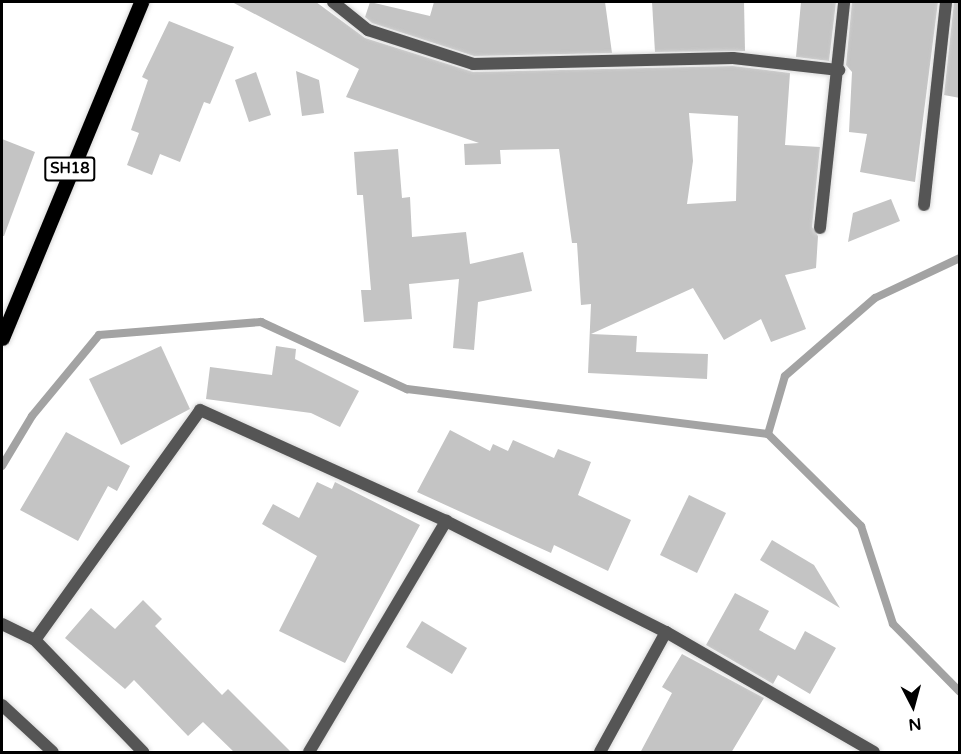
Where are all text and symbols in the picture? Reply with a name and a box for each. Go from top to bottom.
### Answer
road number: SH18 [43,157,97,181]
north arrow [883,676,943,736]
text: N [907,713,922,735]

